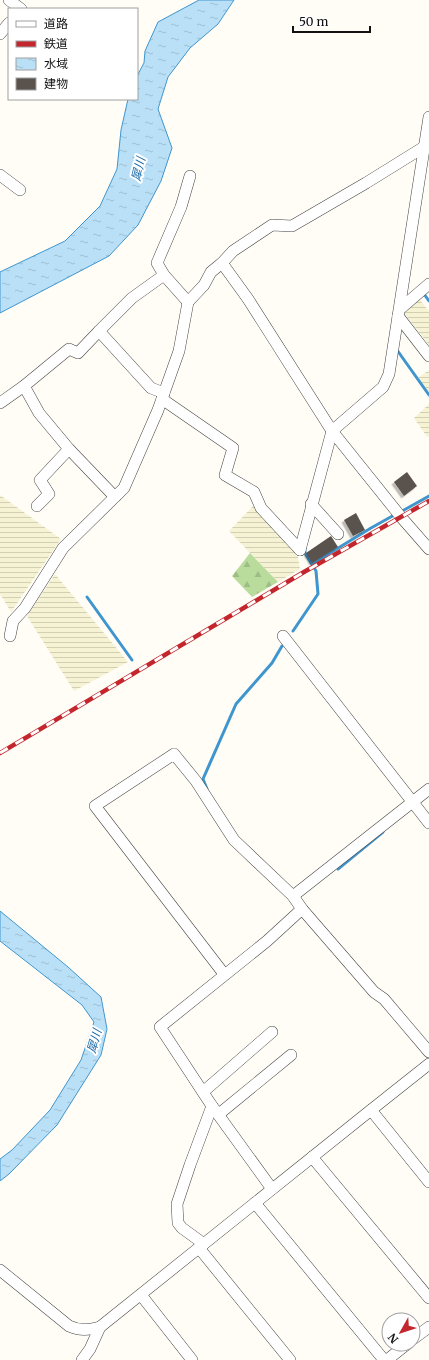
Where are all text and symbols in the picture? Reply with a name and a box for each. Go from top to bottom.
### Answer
legend [8,8,138,100]
scale bar [293,8,370,34]
text: 50 m [299,14,328,29]
text: 道路 [44,16,68,31]
text: 鉄道 [44,36,68,51]
text: 水域 [44,56,68,71]
text: 建物 [44,76,68,91]
water label: 犀川 [128,154,148,182]
water label: 犀川 [83,1025,105,1055]
north arrow [381,1312,421,1352]
text: N [385,1330,401,1346]

